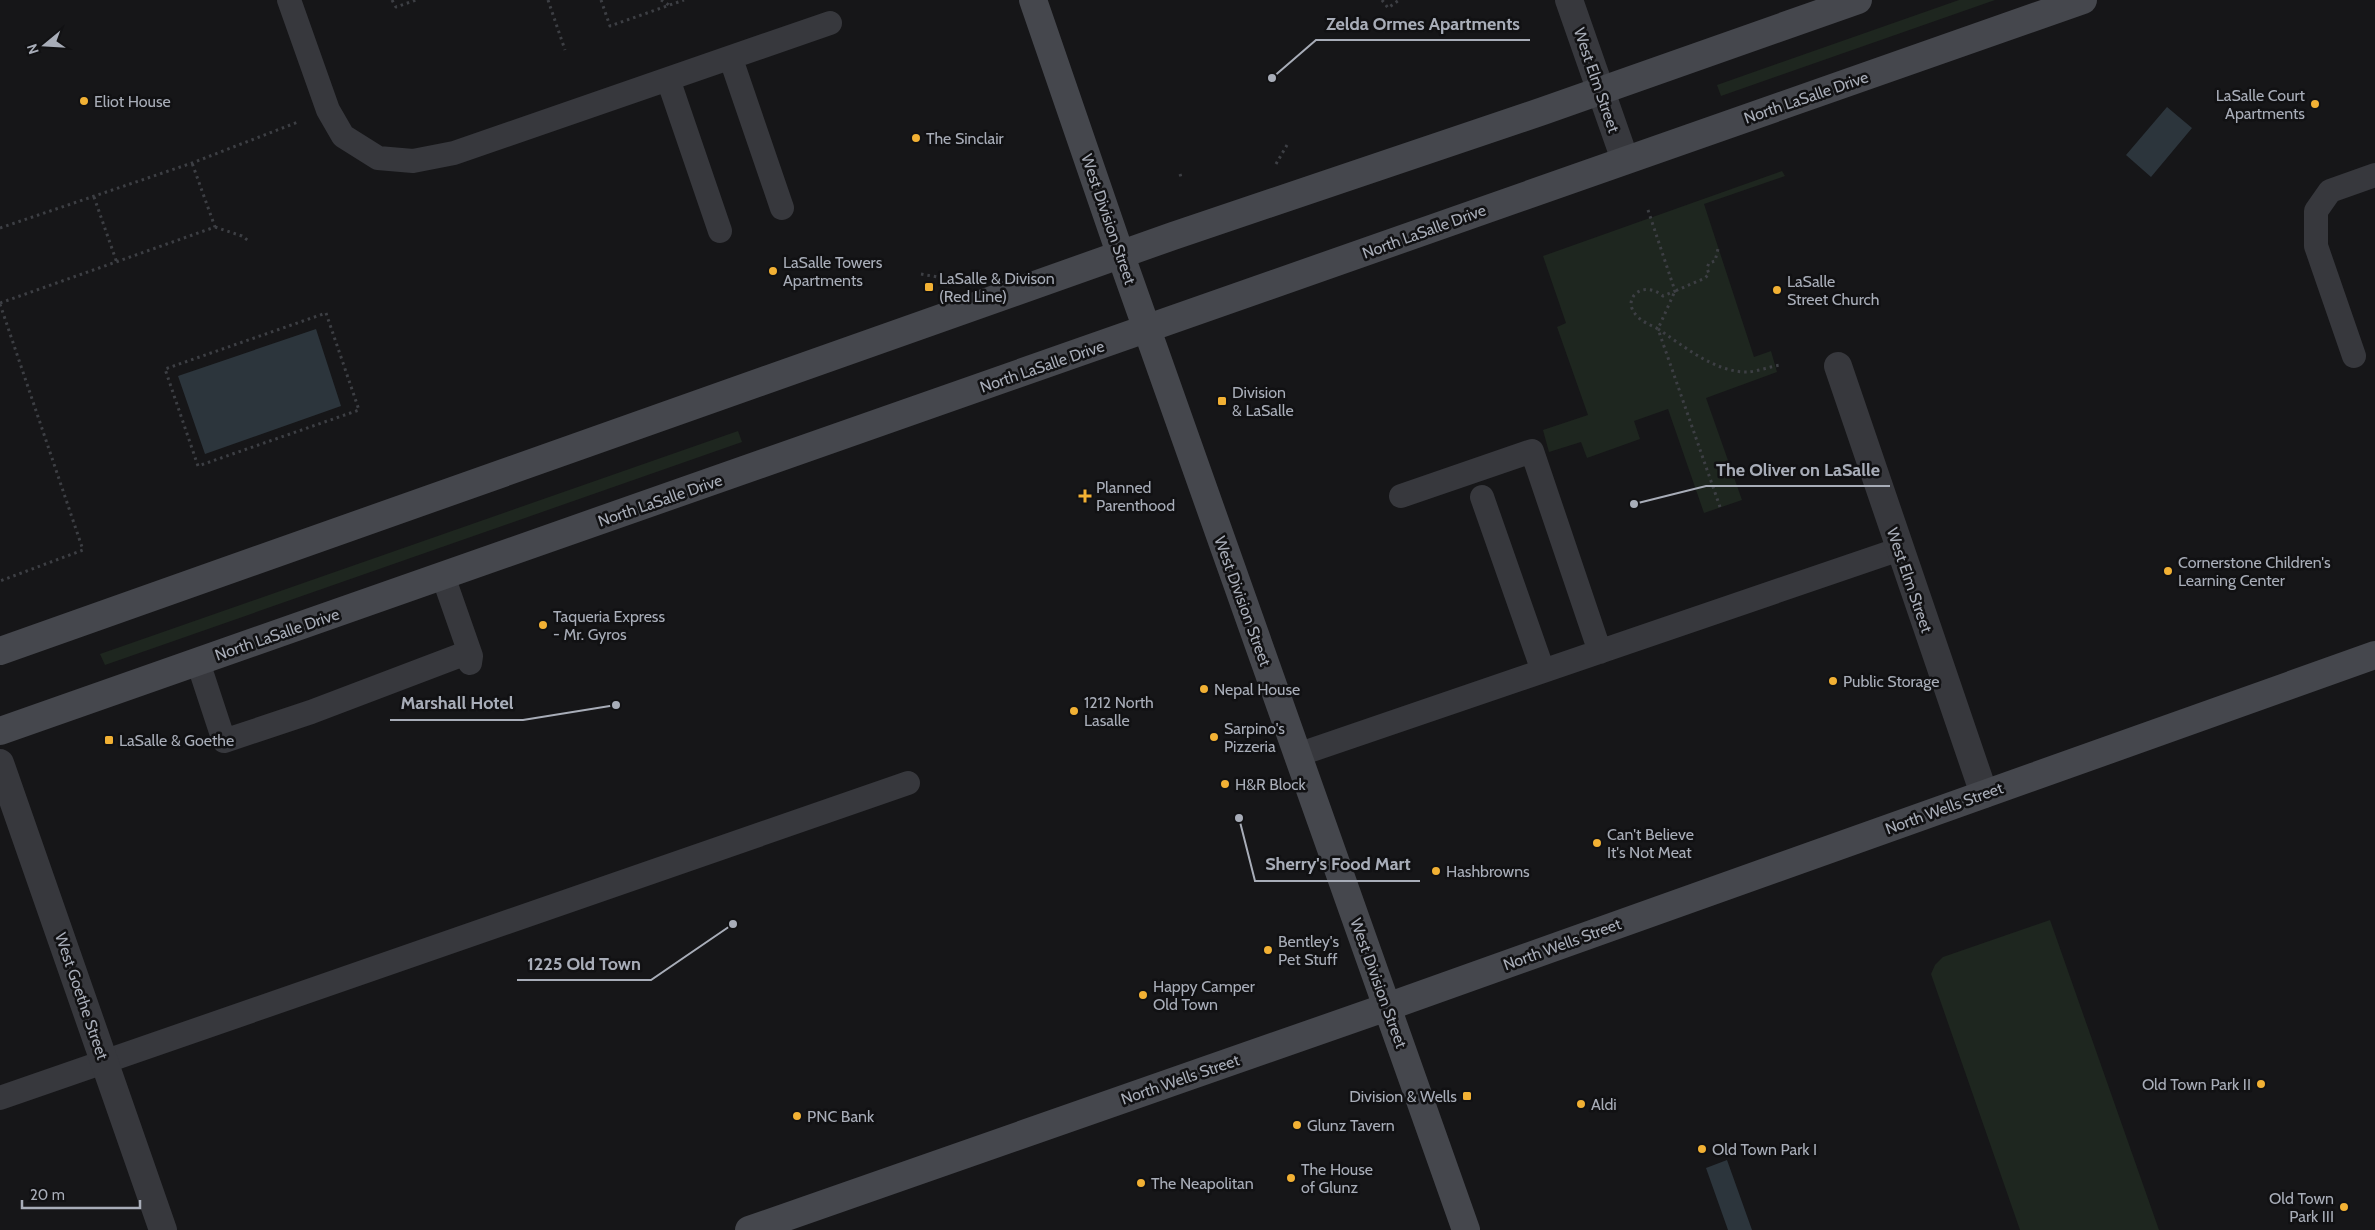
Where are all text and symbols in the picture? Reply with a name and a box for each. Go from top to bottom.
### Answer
callout: Zelda Ormes Apartments [1316,7,1530,40]
text: Zelda Ormes Apartments [1326,13,1520,35]
north arrow [20,20,70,70]
street label: West Elm Street [1570,25,1624,136]
text: N [23,42,43,57]
street label: North LaSalle Drive [1741,67,1871,128]
place label: LaSalle Court Apartments [2216,86,2306,123]
place label: Eliot House [94,92,171,111]
marker: Eliot House [78,95,90,107]
marker: LaSalle Court Apartments [2309,98,2321,110]
place label: The Sinclair [926,129,1005,148]
marker: The Sinclair [910,132,922,144]
street label: West Division Street [1077,151,1140,288]
street label: North LaSalle Drive [1360,200,1489,263]
place label: LaSalle Towers Apartments [783,253,883,290]
marker: LaSalle Towers Apartments [767,265,779,277]
place label: LaSalle & Divison (Red Line) [939,269,1055,306]
place label: LaSalle Street Church [1787,272,1879,309]
marker: LaSalle & Divison (Red Line) [923,281,935,293]
marker: LaSalle Street Church [1771,284,1783,296]
street label: North LaSalle Drive [977,336,1107,397]
place label: Division & LaSalle [1232,383,1294,420]
marker: Division & LaSalle [1216,395,1228,407]
callout: The Oliver on LaSalle [1706,453,1890,486]
text: The Oliver on LaSalle [1716,459,1880,481]
street label: North LaSalle Drive [595,470,725,531]
place label: Planned Parenthood [1096,478,1175,515]
marker: Planned Parenthood [1078,489,1092,503]
street label: West Elm Street [1883,525,1937,636]
street label: West Division Street [1210,534,1275,669]
place label: Cornerstone Children's Learning Center [2178,553,2331,590]
marker: Cornerstone Children's Learning Center [2162,565,2174,577]
street label: North LaSalle Drive [212,604,342,665]
place label: Taqueria Express - Mr. Gyros [553,607,665,644]
marker: Taqueria Express - Mr. Gyros [537,619,549,631]
place label: Public Storage [1843,672,1939,691]
marker: Public Storage [1827,675,1839,687]
place label: Nepal House [1214,680,1300,699]
marker: Nepal House [1198,683,1210,695]
callout: Marshall Hotel [390,687,523,720]
text: Marshall Hotel [400,692,514,714]
place label: 1212 North Lasalle [1084,693,1154,730]
marker: 1212 North Lasalle [1068,705,1080,717]
place label: Sarpino's Pizzeria [1224,719,1285,756]
place label: LaSalle & Goethe [119,731,234,750]
marker: Sarpino's Pizzeria [1208,731,1220,743]
marker: LaSalle & Goethe [103,734,115,746]
place label: H&R Block [1235,775,1307,794]
marker: H&R Block [1219,778,1231,790]
street label: North Wells Street [1883,778,2006,839]
place label: Can't Believe It's Not Meat [1607,825,1694,862]
marker: Can't Believe It's Not Meat [1591,837,1603,849]
callout: Sherry's Food Mart [1255,848,1420,881]
text: Sherry's Food Mart [1265,853,1411,875]
place label: Hashbrowns [1446,862,1530,881]
marker: Hashbrowns [1430,865,1442,877]
street label: North Wells Street [1501,914,1624,975]
street label: West Division Street [1346,916,1411,1051]
street label: West Goethe Street [51,930,112,1063]
place label: Bentley's Pet Stuff [1278,932,1339,969]
marker: Bentley's Pet Stuff [1262,944,1274,956]
callout: 1225 Old Town [517,947,651,980]
text: 1225 Old Town [527,953,641,975]
place label: Happy Camper Old Town [1153,977,1256,1014]
marker: Happy Camper Old Town [1137,989,1149,1001]
street label: North Wells Street [1118,1050,1243,1109]
place label: Old Town Park II [2142,1075,2251,1094]
marker: Old Town Park II [2255,1078,2267,1090]
place label: Division & Wells [1349,1087,1457,1106]
marker: Division & Wells [1461,1090,1473,1102]
place label: Aldi [1591,1095,1617,1114]
marker: Aldi [1575,1098,1587,1110]
place label: PNC Bank [807,1107,875,1126]
marker: PNC Bank [791,1110,803,1122]
place label: Glunz Tavern [1307,1116,1395,1135]
marker: Glunz Tavern [1291,1119,1303,1131]
place label: Old Town Park I [1712,1140,1817,1159]
marker: Old Town Park I [1696,1143,1708,1155]
place label: The House of Glunz [1301,1160,1373,1197]
marker: The House of Glunz [1285,1172,1297,1184]
place label: The Neapolitan [1151,1174,1254,1193]
marker: The Neapolitan [1135,1177,1147,1189]
scale bar [22,1178,140,1210]
text: 20 m [30,1186,65,1204]
place label: Old Town Park III [2269,1189,2334,1226]
marker: Old Town Park III [2338,1201,2350,1213]

